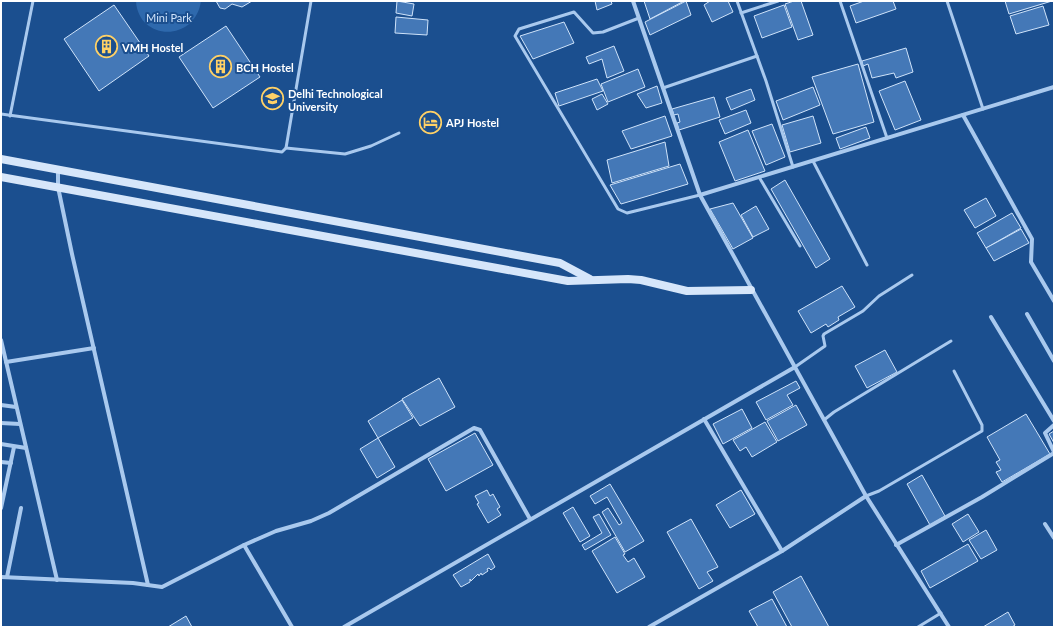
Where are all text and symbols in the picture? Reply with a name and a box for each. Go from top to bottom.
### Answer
park label: Mini Park [146,11,192,24]
building icon: VMH Hostel [93,34,119,60]
place label: VMH Hostel [121,41,184,54]
building icon: BCH Hostel [207,54,233,80]
place label: BCH Hostel [236,61,294,74]
school or university icon: Delhi Technological University [260,86,286,112]
place label: Delhi Technological University [288,87,383,113]
hotel icon: APJ Hostel [418,109,444,135]
place label: APJ Hostel [445,116,499,129]

